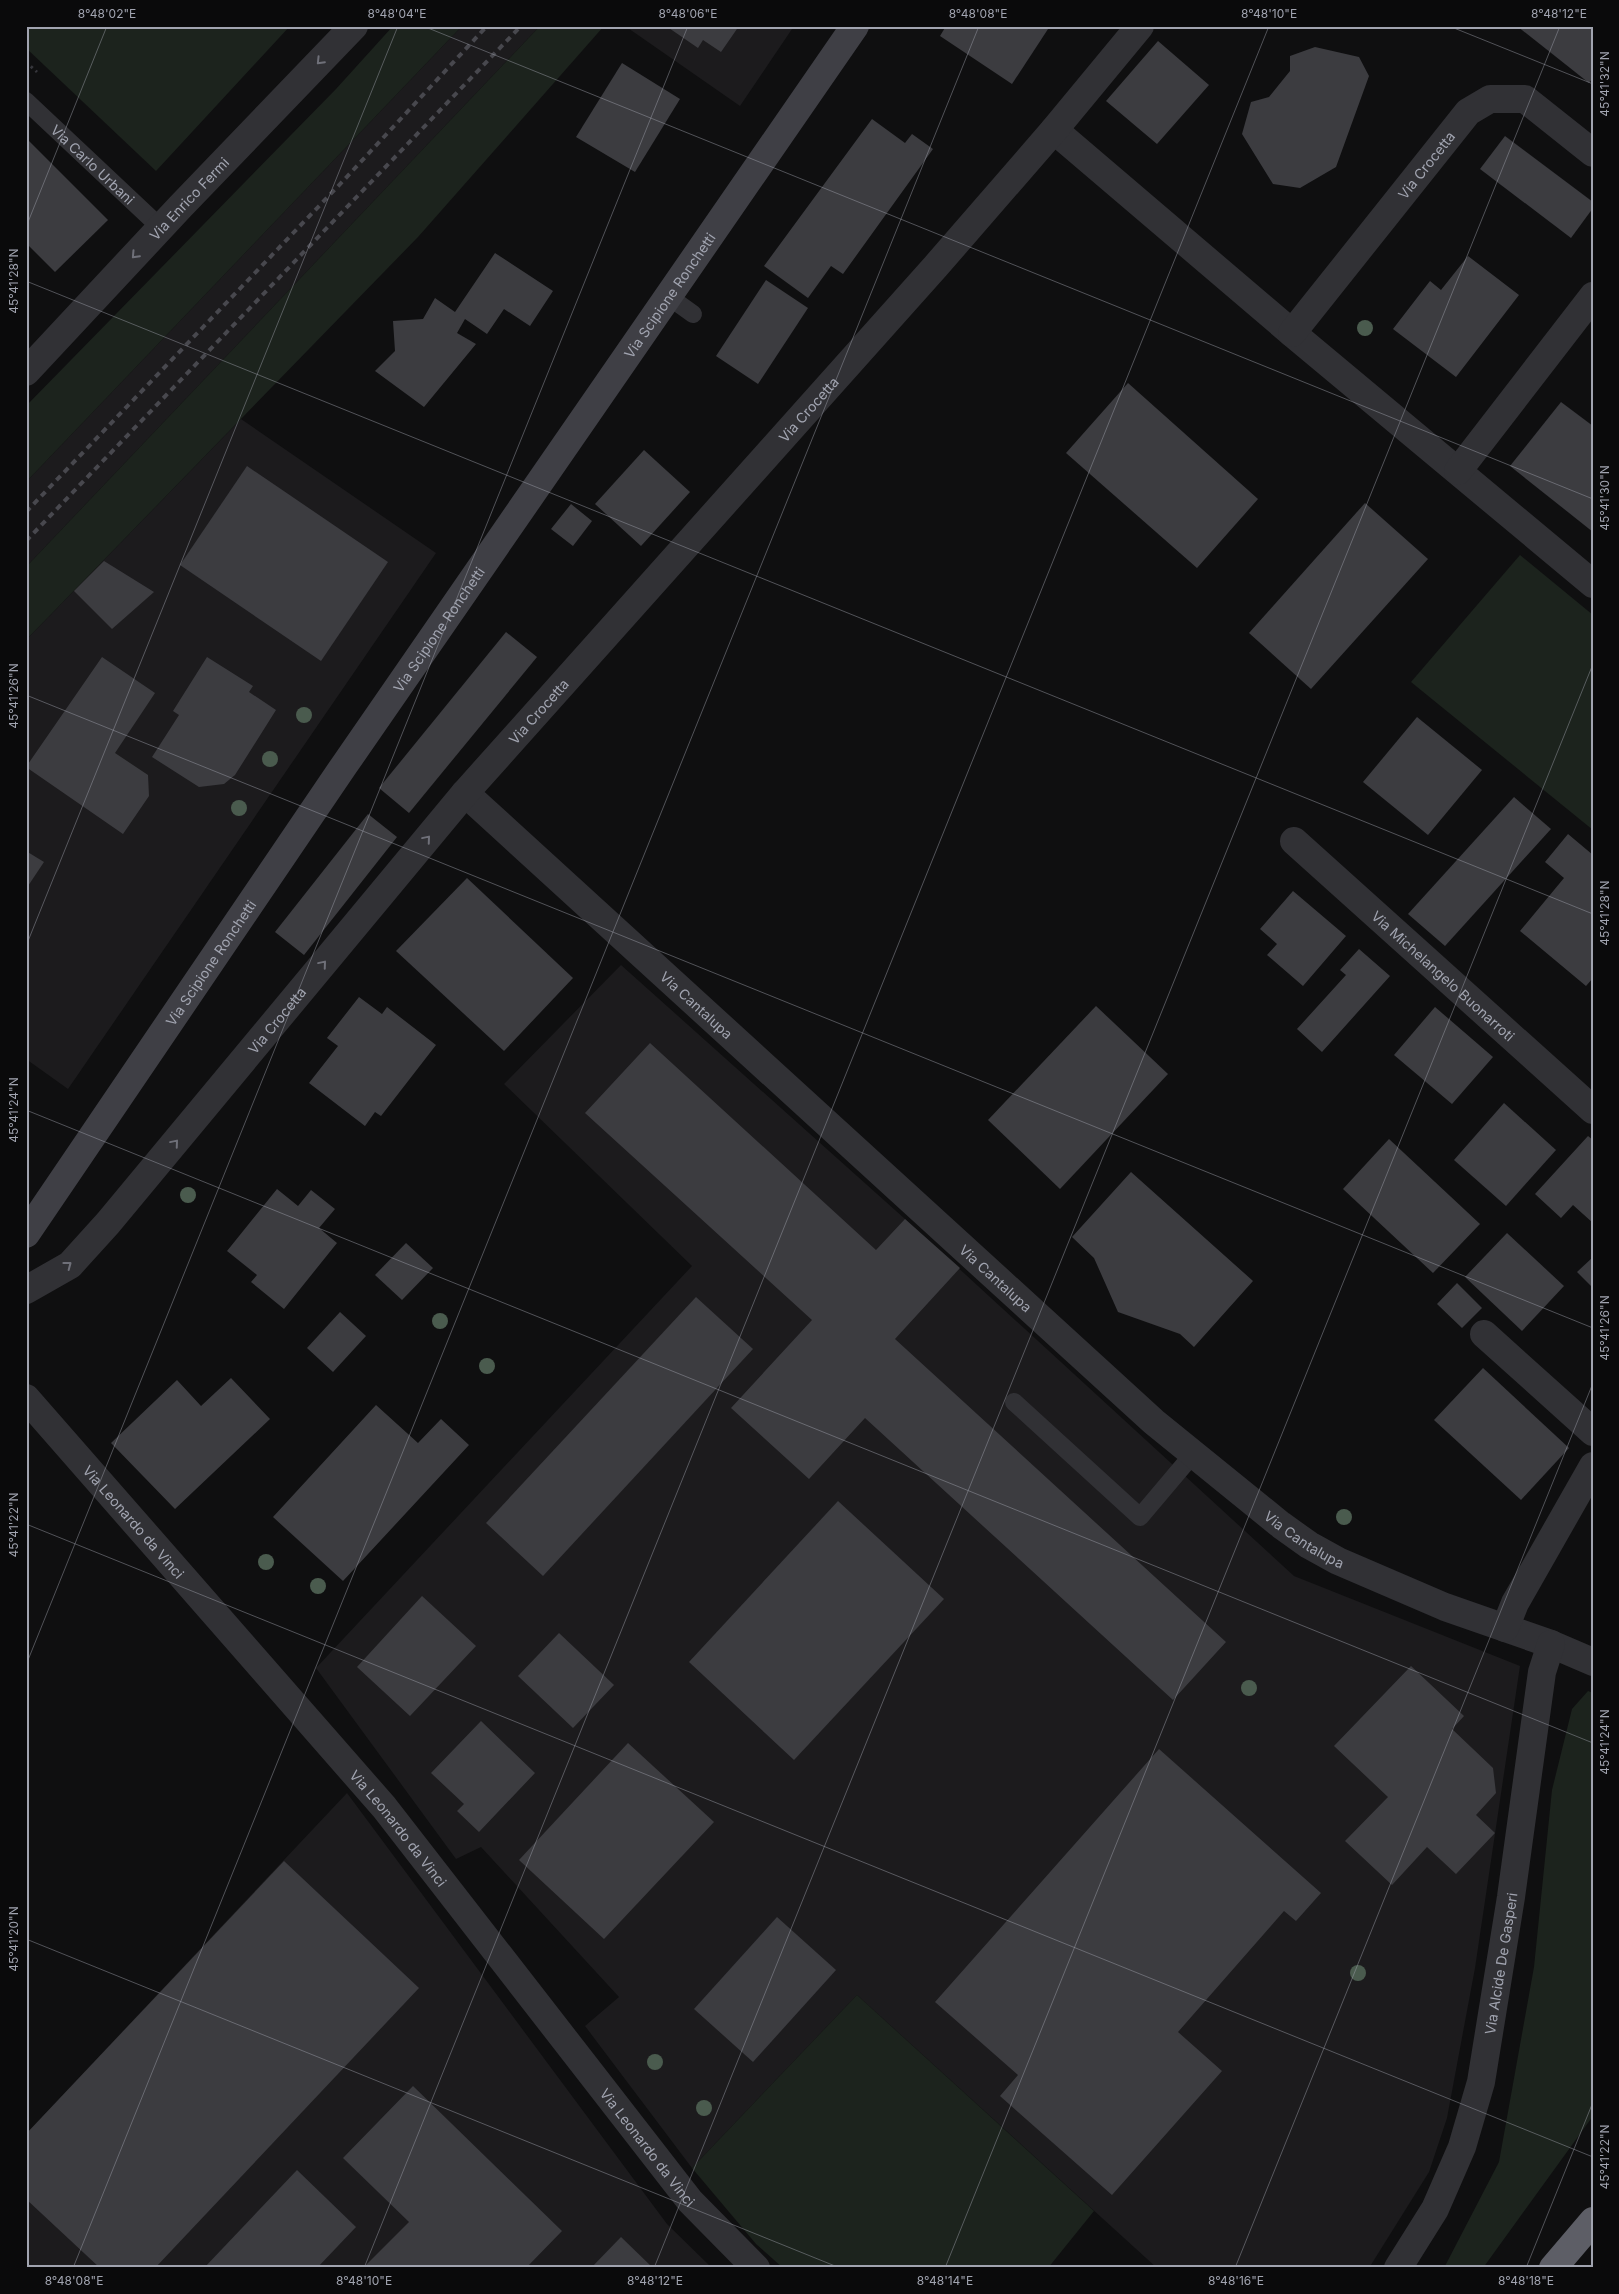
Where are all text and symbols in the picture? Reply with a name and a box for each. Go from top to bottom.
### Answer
text: 8°48'02"E [78,6,136,21]
text: 8°48'04"E [367,6,427,21]
text: 8°48'06"E [659,6,717,21]
text: 8°48'08"E [949,6,1007,21]
text: 8°48'10"E [1241,6,1297,21]
text: 8°48'12"E [1531,6,1587,21]
text: 45°41'32"N [1597,51,1612,117]
one-way arrow [317,56,326,65]
street label: Via Carlo Urbani [48,121,138,207]
street label: Via Crocetta [1394,128,1458,202]
street label: Via Enrico Fermi [145,153,232,243]
street label: Via Scipione Ronchetti [620,229,718,361]
text: 45°41'28"N [6,248,21,314]
one-way arrow [132,250,141,259]
street label: Via Crocetta [775,373,842,445]
text: 45°41'30"N [1597,465,1612,531]
street label: Via Scipione Ronchetti [389,563,487,695]
text: 45°41'26"N [6,663,21,729]
street label: Via Crocetta [505,675,572,747]
one-way arrow [421,835,430,844]
text: 45°41'28"N [1597,880,1612,946]
street label: Via Scipione Ronchetti [162,897,259,1029]
street label: Via Michelangelo Buonarroti [1368,907,1518,1044]
one-way arrow [318,960,327,969]
street label: Via Cantalupa [657,967,737,1042]
street label: Via Crocetta [244,983,309,1057]
text: 45°41'24"N [6,1077,21,1143]
one-way arrow [169,1140,177,1149]
street label: Via Cantalupa [956,1240,1036,1315]
one-way arrow [62,1262,72,1271]
text: 45°41'26"N [1597,1295,1612,1361]
street label: Via Leonardo da Vinci [80,1461,188,1581]
text: 45°41'22"N [6,1492,21,1558]
street label: Via Cantalupa [1261,1507,1347,1571]
text: 45°41'24"N [1597,1709,1612,1775]
street label: Via Leonardo da Vinci [347,1766,451,1889]
street label: Via Alcide De Gasperi [1480,1891,1520,2036]
text: 45°41'20"N [6,1906,21,1972]
street label: Via Leonardo da Vinci [597,2085,699,2210]
text: 45°41'22"N [1597,2124,1612,2190]
text: 8°48'08"E [45,2273,103,2288]
text: 8°48'10"E [336,2273,392,2288]
text: 8°48'12"E [627,2273,683,2288]
text: 8°48'14"E [917,2273,973,2288]
text: 8°48'16"E [1208,2273,1264,2288]
text: 8°48'18"E [1498,2273,1554,2288]

